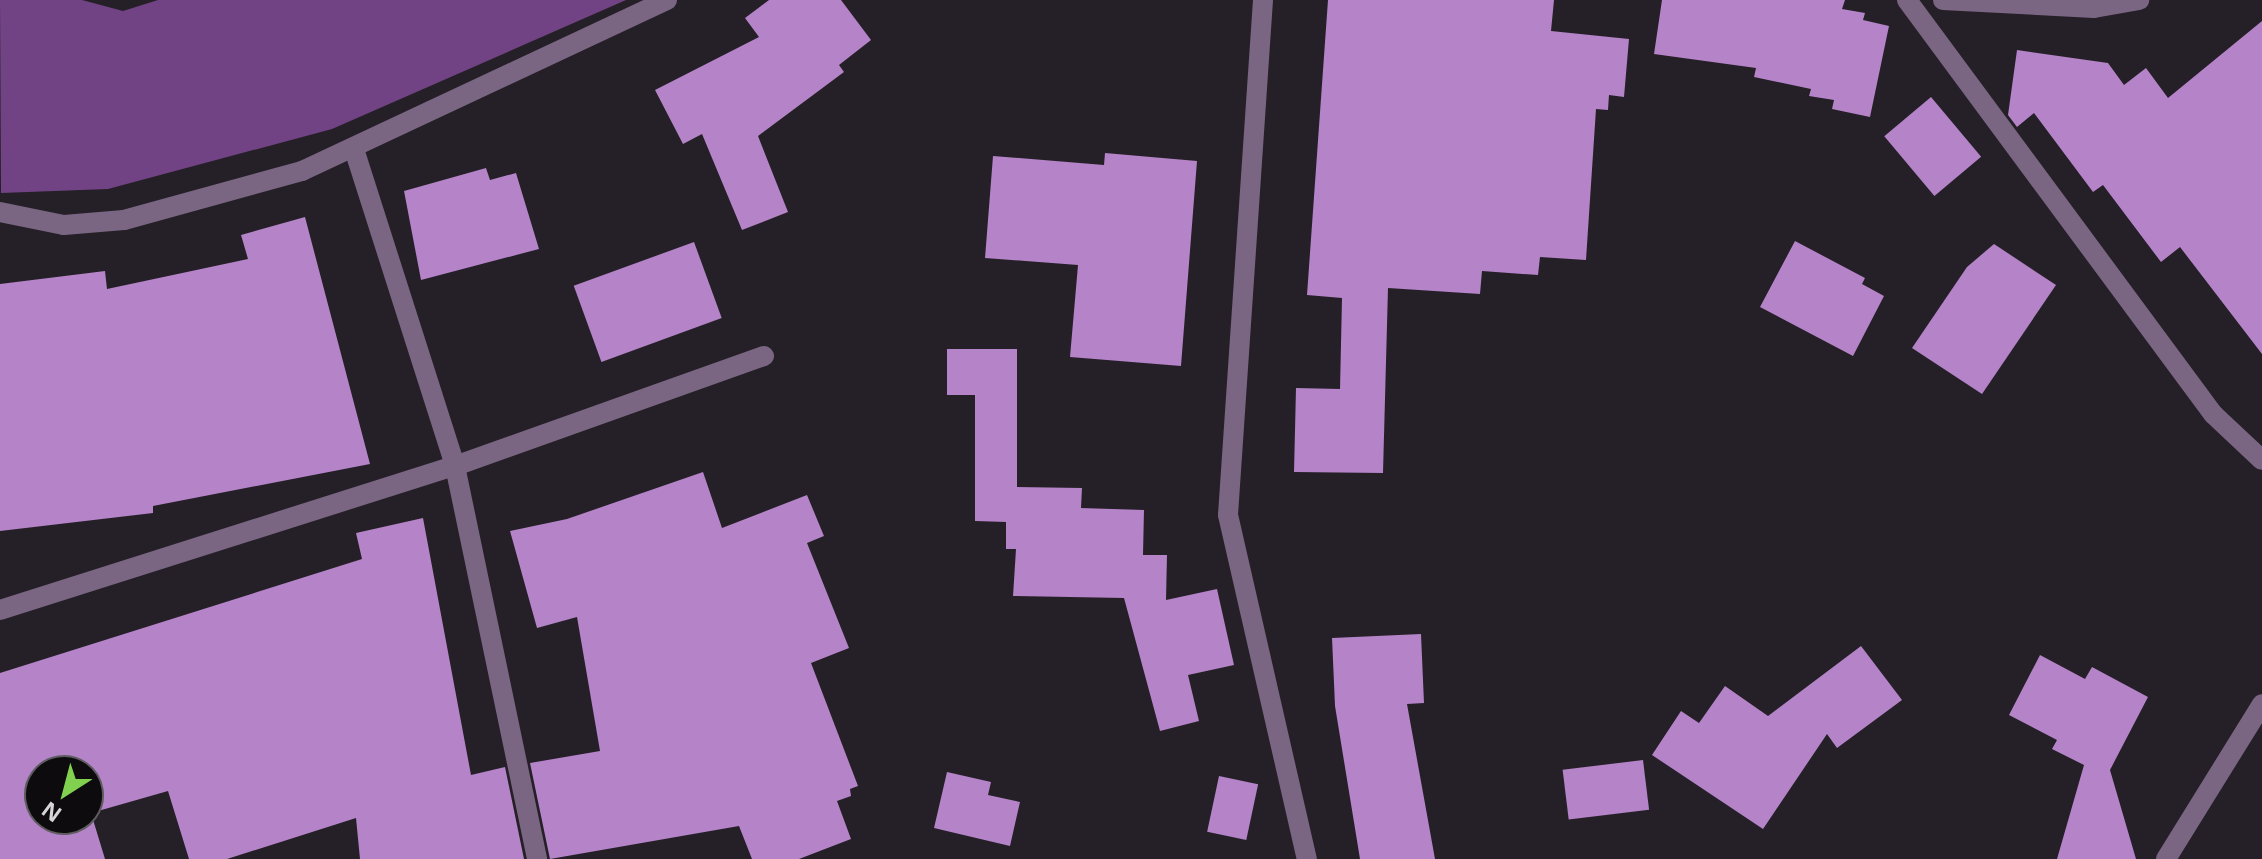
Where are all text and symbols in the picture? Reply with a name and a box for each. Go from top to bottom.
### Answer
north arrow [24,755,104,835]
text: N [35,795,67,830]

